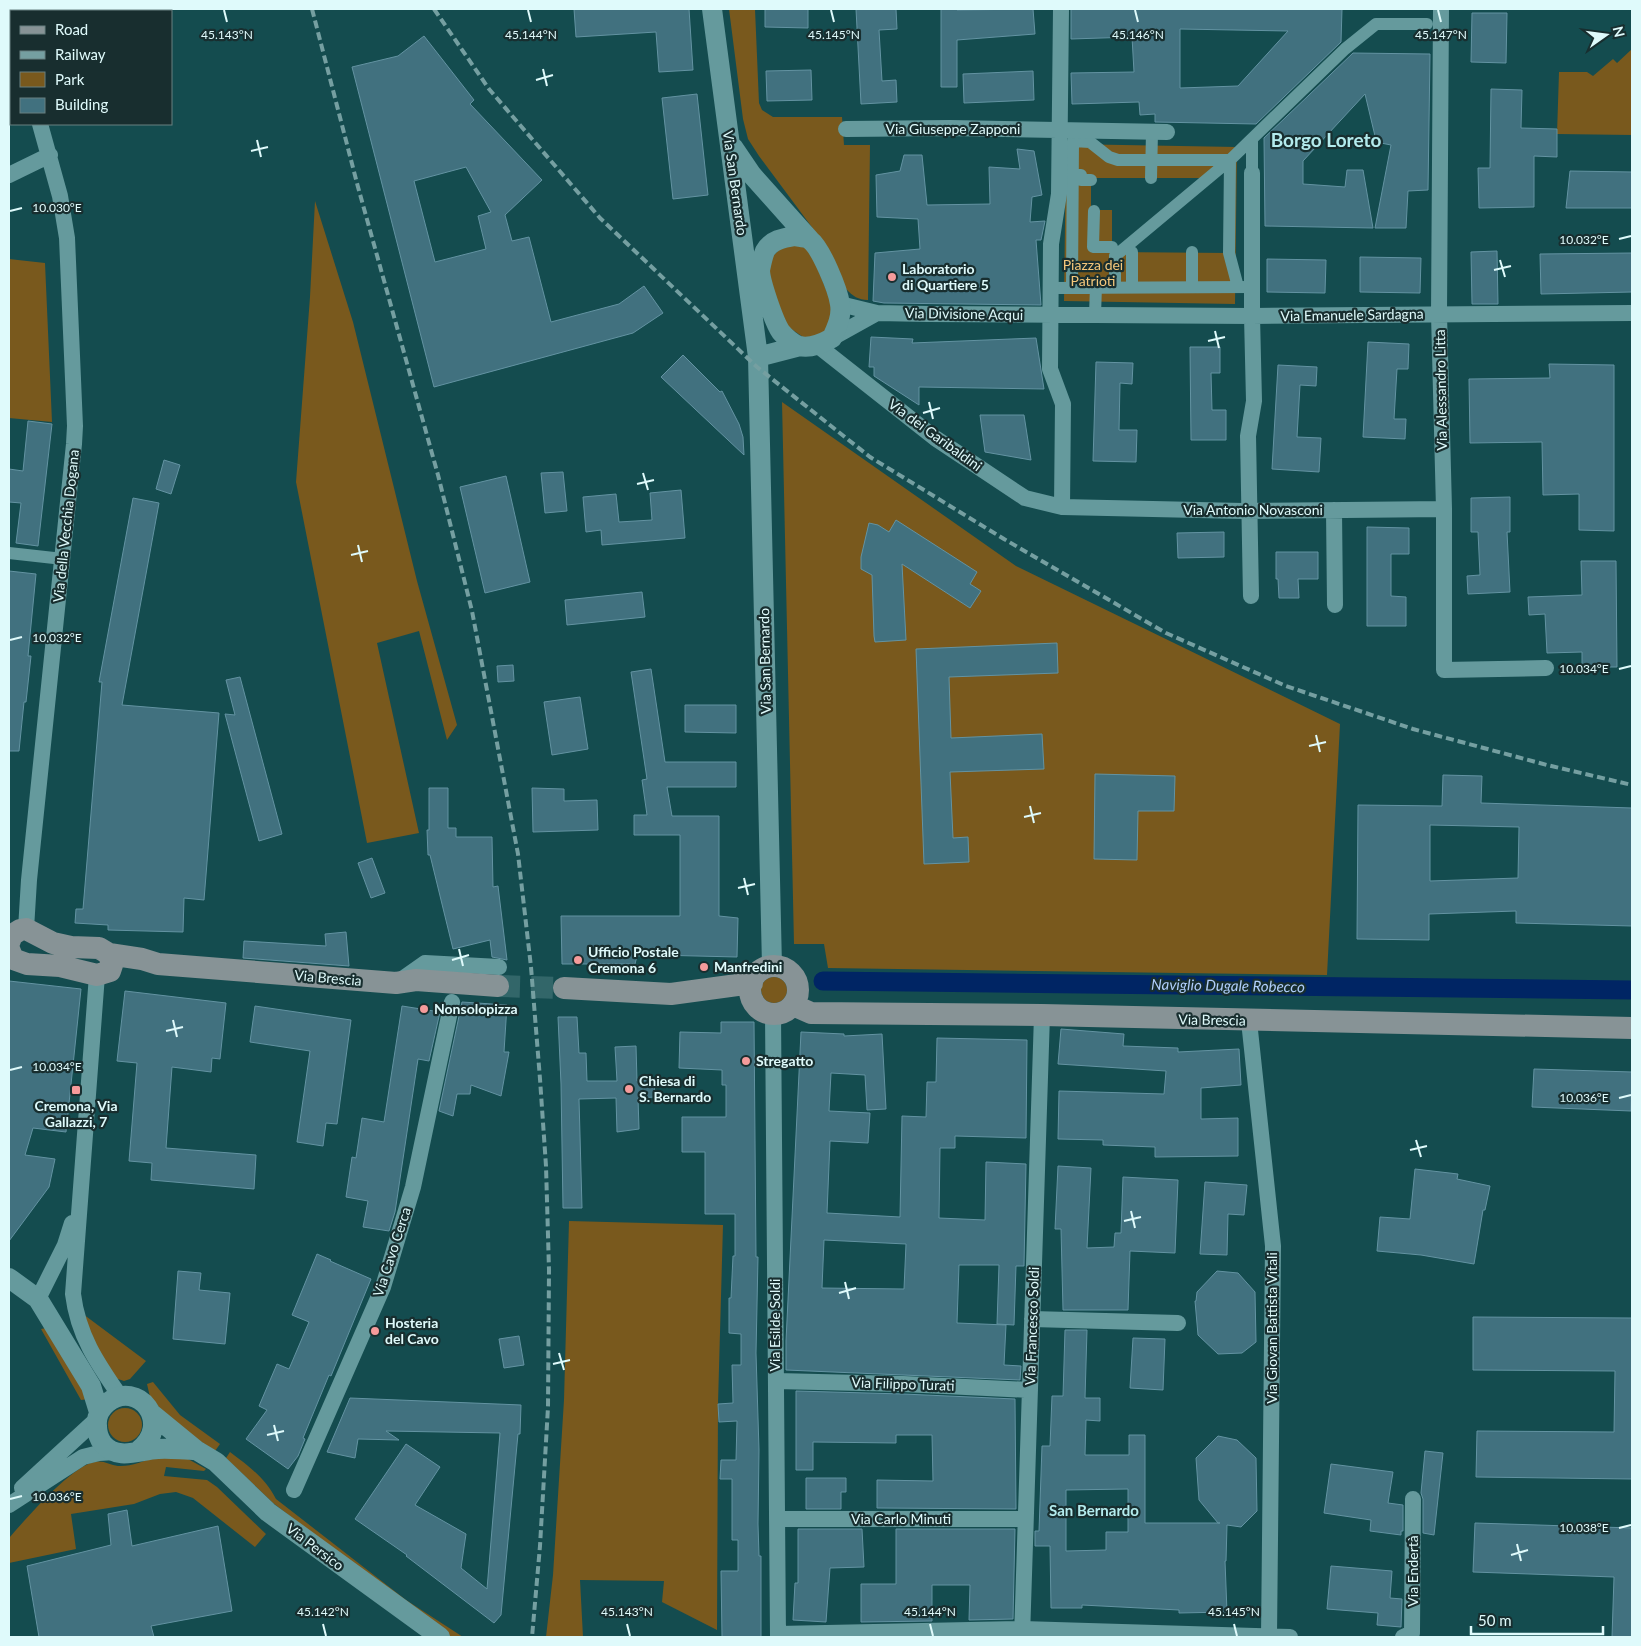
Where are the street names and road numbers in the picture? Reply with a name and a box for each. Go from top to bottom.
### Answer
street label: Via Giuseppe Zapponi [886,120,1020,137]
street label: Via San Bernardo [720,129,751,237]
street label: Via Divisione Acqui [905,304,1023,323]
street label: Via Emanuele Sardagna [1280,305,1424,324]
street label: Via Alessandro Litta [1431,329,1450,451]
street label: Via dei Garibaldini [885,395,985,474]
street label: Via della Vecchia Dogana [49,449,82,603]
street label: Via Antonio Novasconi [1183,501,1323,518]
street label: Via San Bernardo [755,608,774,714]
street label: Via Brescia [294,966,362,989]
street label: Via Brescia [1178,1010,1246,1029]
street label: Via Cavo Cerca [369,1205,414,1299]
street label: Via Giovan Battista Vitali [1263,1252,1280,1404]
street label: Via Francesco Soldi [1021,1266,1042,1386]
street label: Via Esilde Soldi [766,1279,783,1371]
street label: Via Filippo Turati [851,1373,955,1394]
street label: Via Carlo Minuti [851,1510,951,1527]
street label: Via Persico [283,1519,348,1574]
street label: Via Endertà [1404,1535,1421,1607]

